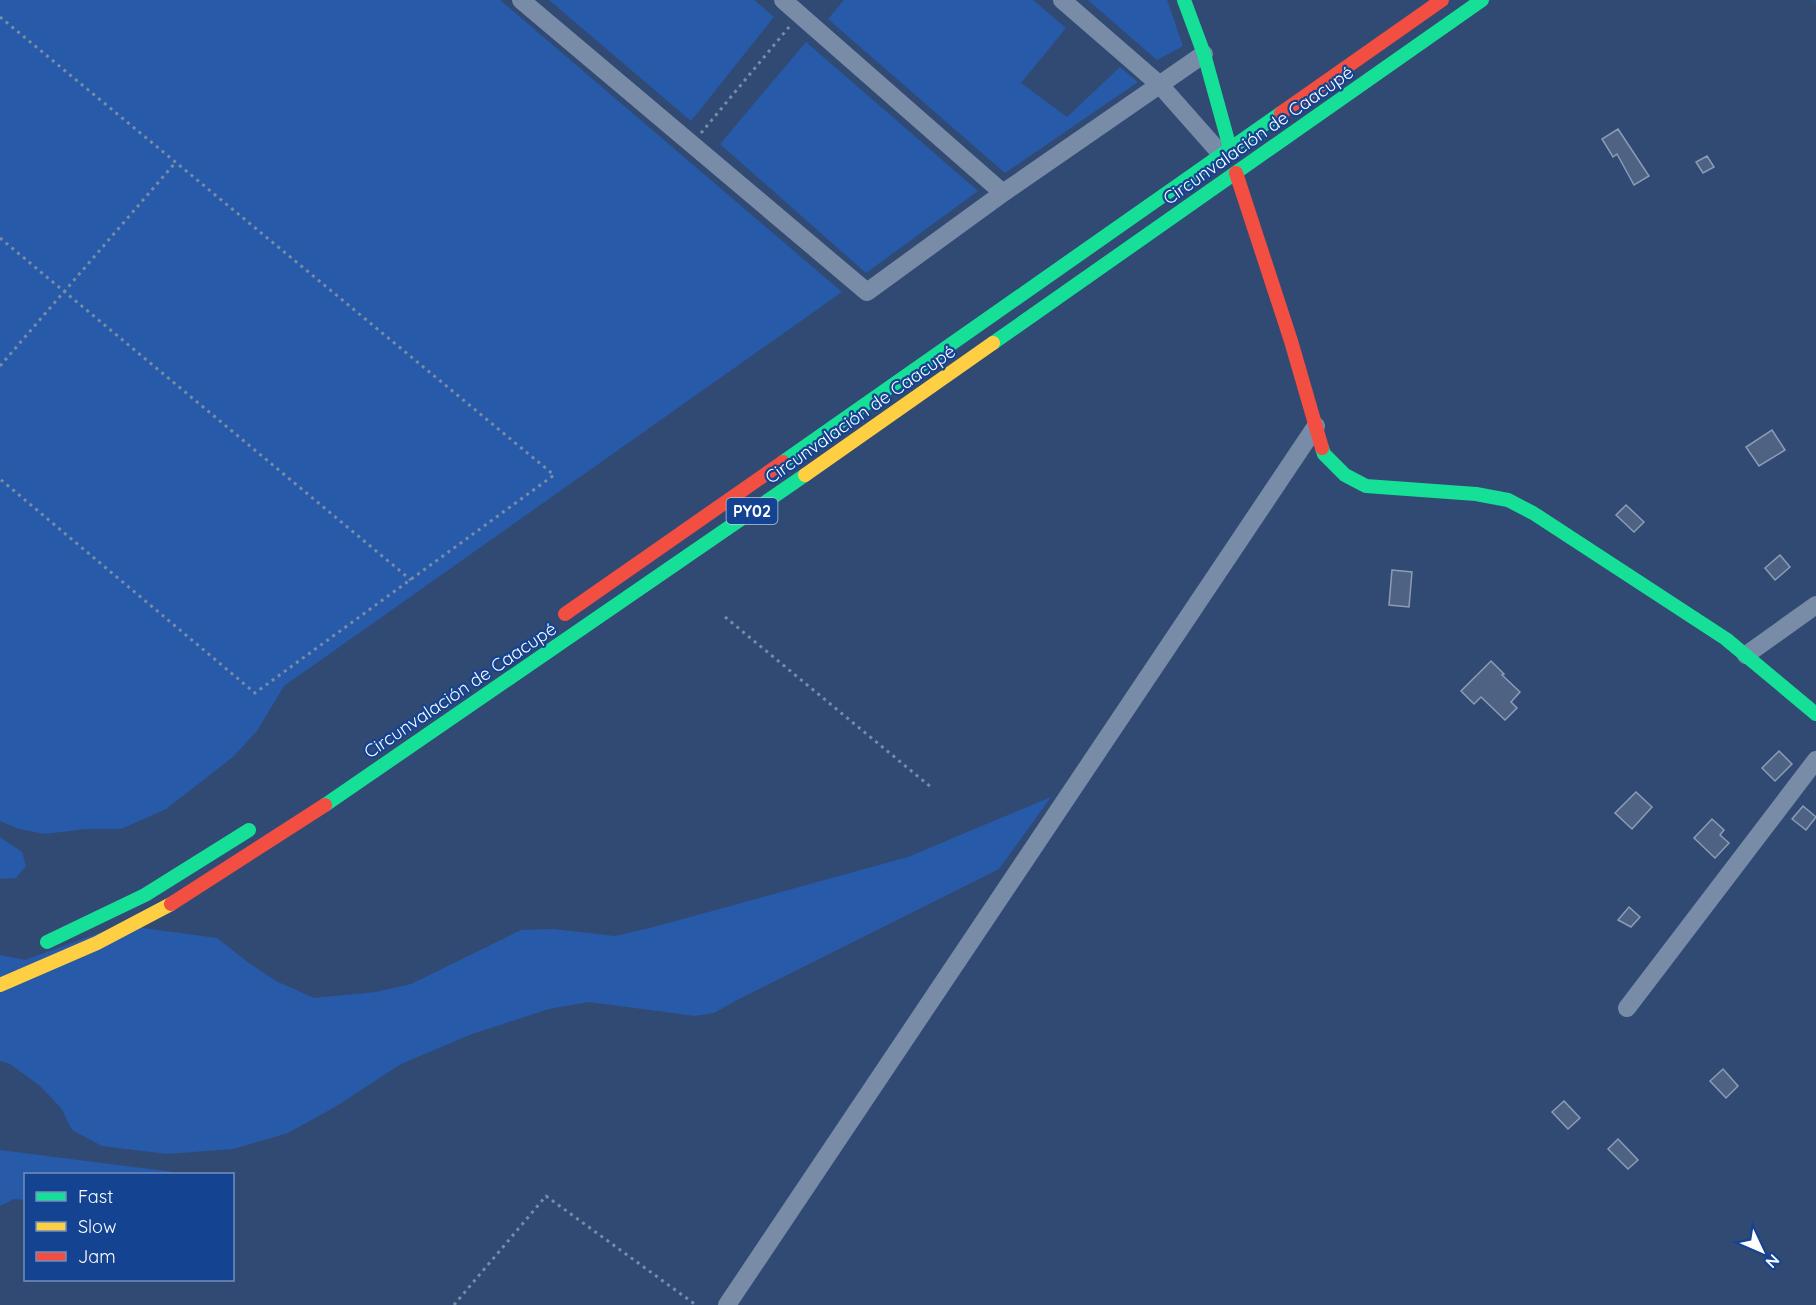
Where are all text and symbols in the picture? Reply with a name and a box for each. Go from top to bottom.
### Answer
street label: Circunvalación de Caacupé [1158,60,1358,210]
street label: Circunvalación de Caacupé [760,339,960,489]
road number: PY02 [726,498,777,524]
street label: Circunvalación de Caacupé [359,617,561,763]
legend [24,1173,234,1281]
text: Fast [78,1185,113,1208]
text: Slow [78,1215,116,1238]
north arrow [1732,1221,1792,1281]
text: Jam [78,1245,116,1268]
text: N [1762,1250,1784,1273]

